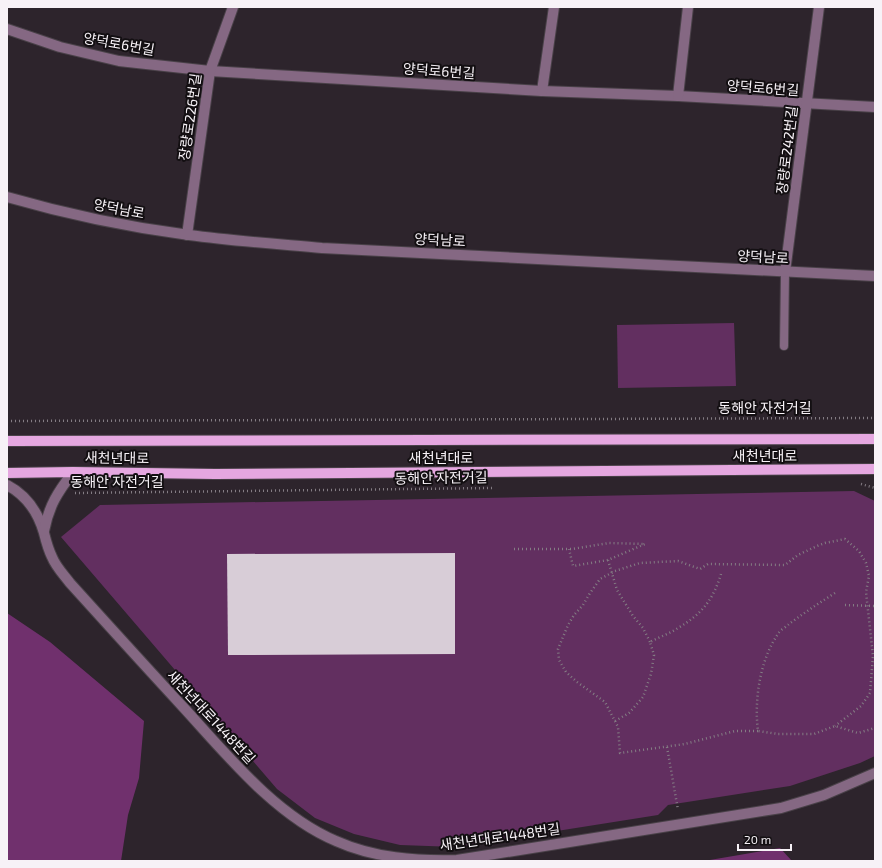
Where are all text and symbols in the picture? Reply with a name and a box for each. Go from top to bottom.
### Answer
street label: 양덕로6번길 [82,29,156,58]
street label: 양덕로6번길 [402,59,476,82]
street label: 장량로226번길 [175,72,204,162]
street label: 양덕로6번길 [726,76,800,99]
street label: 장량로242번길 [773,105,800,195]
street label: 양덕남로 [92,195,146,222]
street label: 양덕남로 [414,230,466,249]
street label: 양덕남로 [737,247,789,266]
street label: 동해안 자전거길 [718,399,812,416]
street label: 새천년대로 [733,447,797,464]
street label: 새천년대로 [85,448,149,467]
street label: 새천년대로 [409,449,473,466]
street label: 동해안 자전거길 [394,468,488,487]
street label: 동해안 자전거길 [70,473,164,490]
street label: 새천년대로1448번길 [164,666,259,767]
street label: 새천년대로1448번길 [439,820,561,853]
scale bar [738,826,791,852]
text: 20 m [744,832,771,846]

